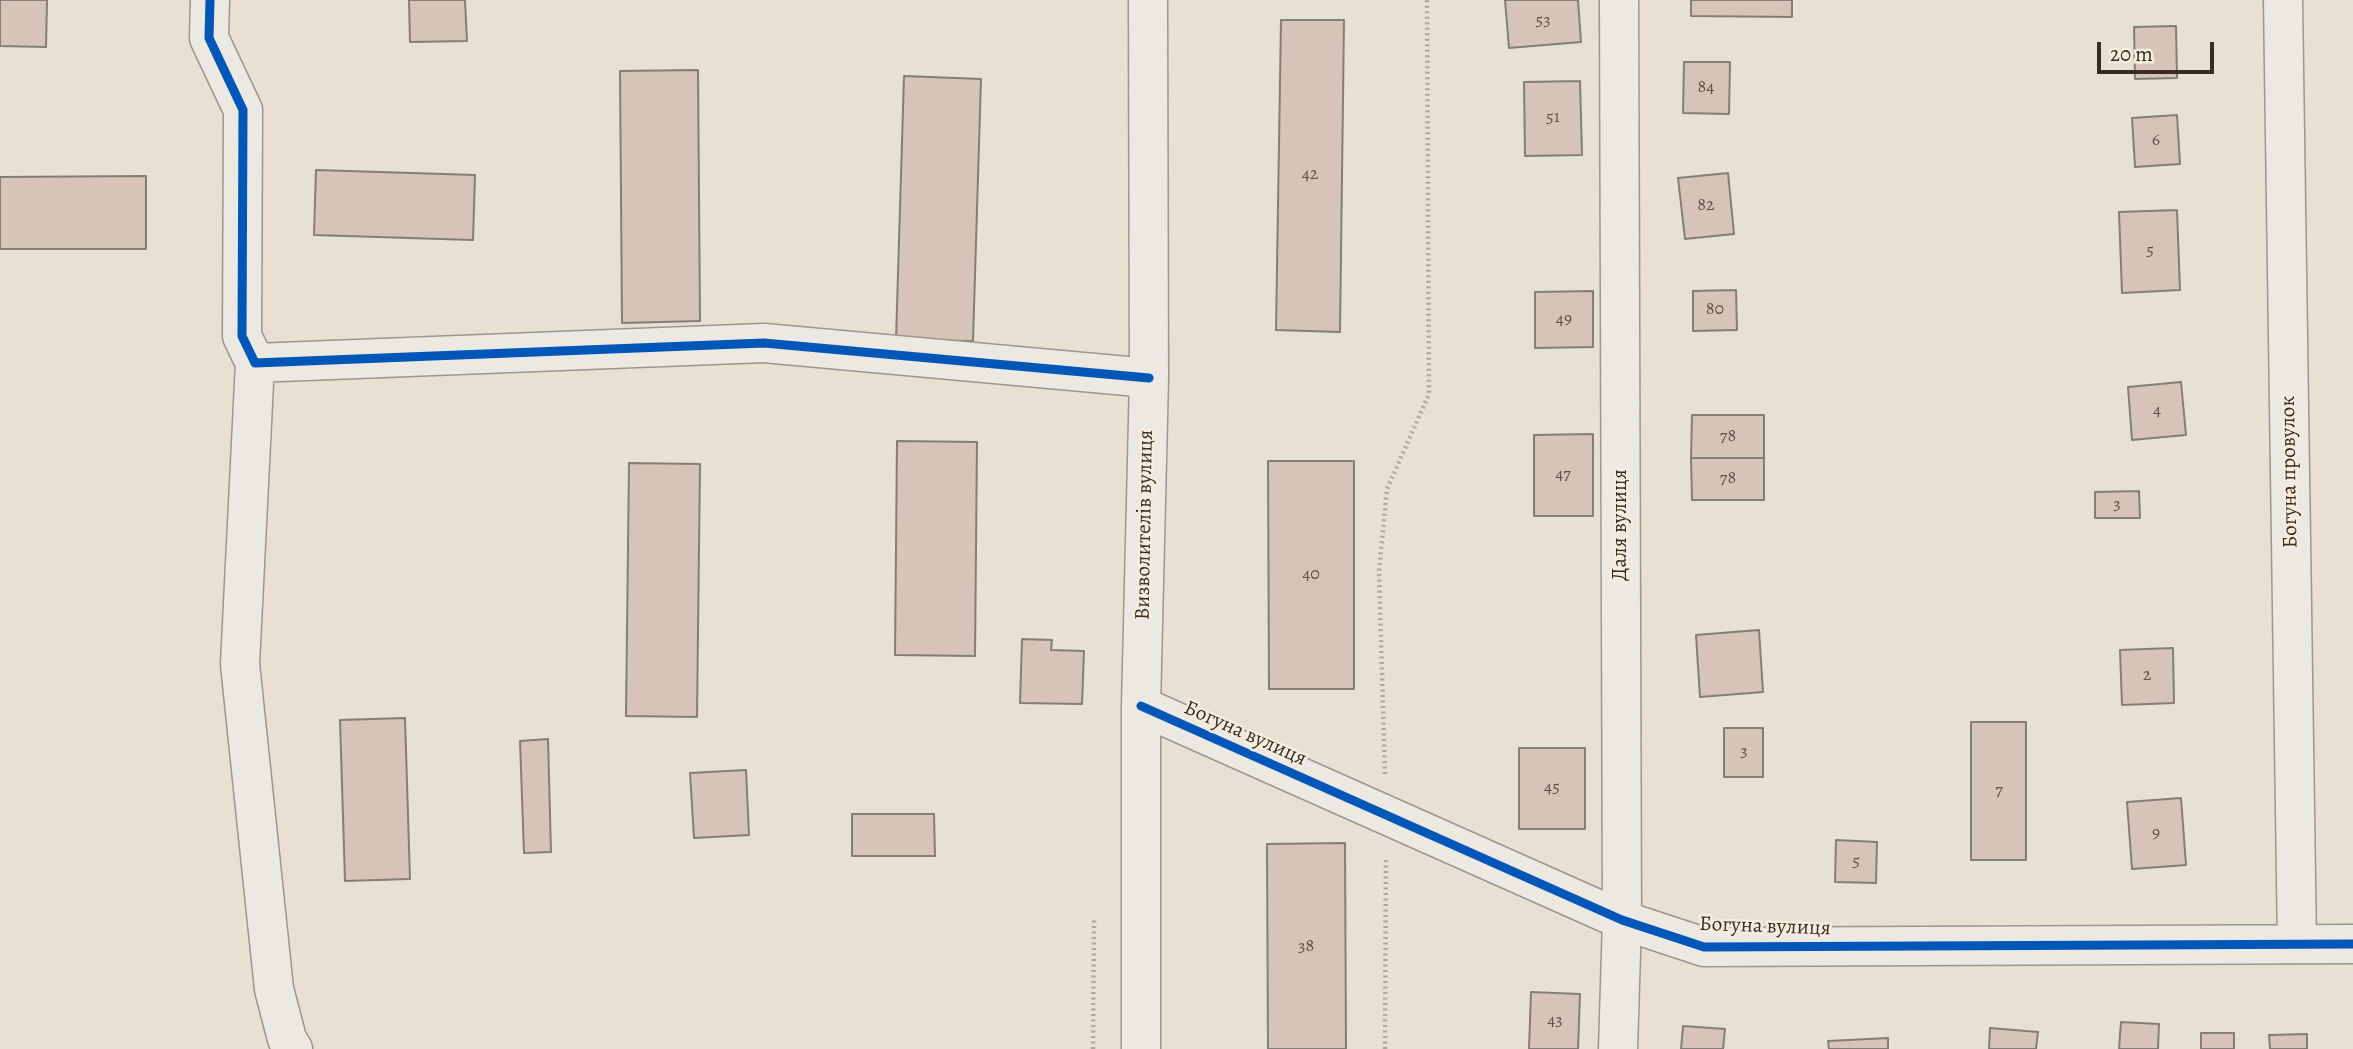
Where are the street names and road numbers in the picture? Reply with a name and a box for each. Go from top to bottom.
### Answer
street label: Богуна провулок [2276,396,2304,548]
street label: Визволителів вулиця [1131,430,1159,620]
street label: Даля вулиця [1608,469,1634,581]
street label: Богуна вулиця [1180,696,1310,772]
street label: Богуна вулиця [1699,912,1831,942]

